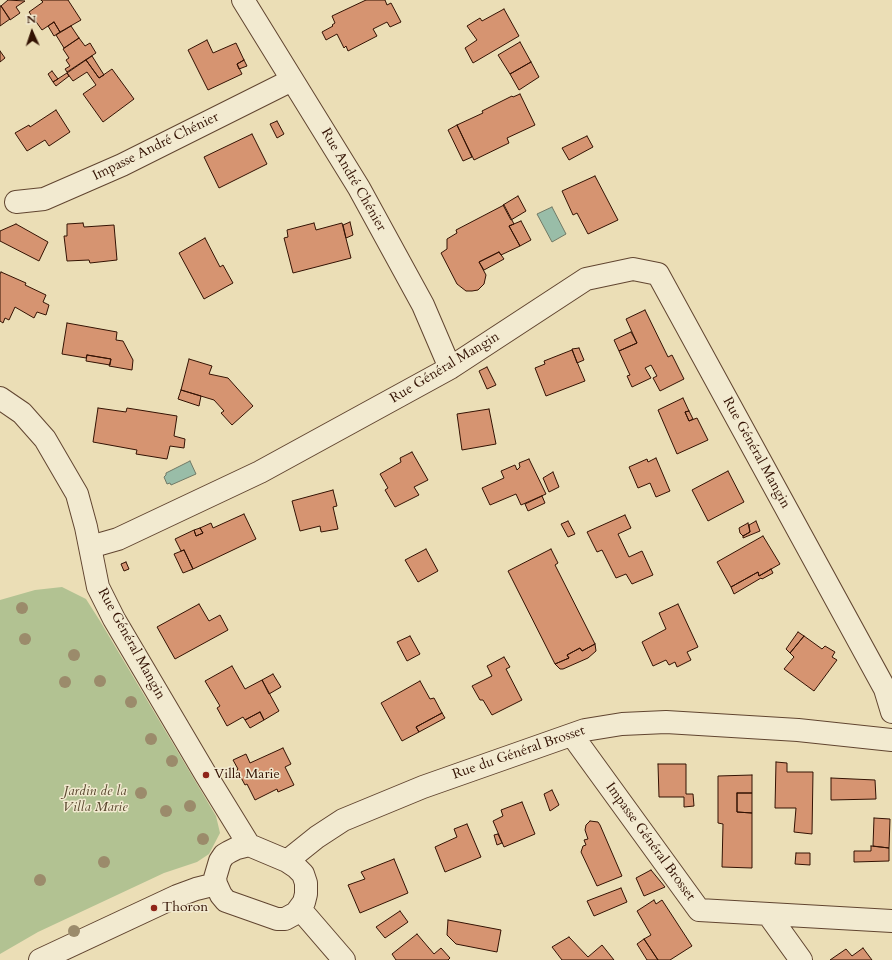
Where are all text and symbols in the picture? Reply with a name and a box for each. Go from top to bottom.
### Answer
north arrow [12,12,52,52]
text: N [26,12,36,27]
street label: Impasse André Chénier [90,109,222,185]
street label: Rue André Chénier [317,125,389,235]
street label: Rue Général Mangin [387,329,503,407]
street label: Rue Général Mangin [718,394,794,512]
street label: Rue Général Mangin [93,585,169,703]
street label: Rue du Général Brosset [451,722,587,784]
place label: Villa Marie [214,767,280,783]
marker: Villa Marie [201,770,211,780]
street label: Impasse Général Brosset [601,780,699,904]
park label: Jardin de la Villa Marie [62,784,128,816]
place label: Thoron [162,900,208,916]
marker: Thoron [149,903,159,913]

